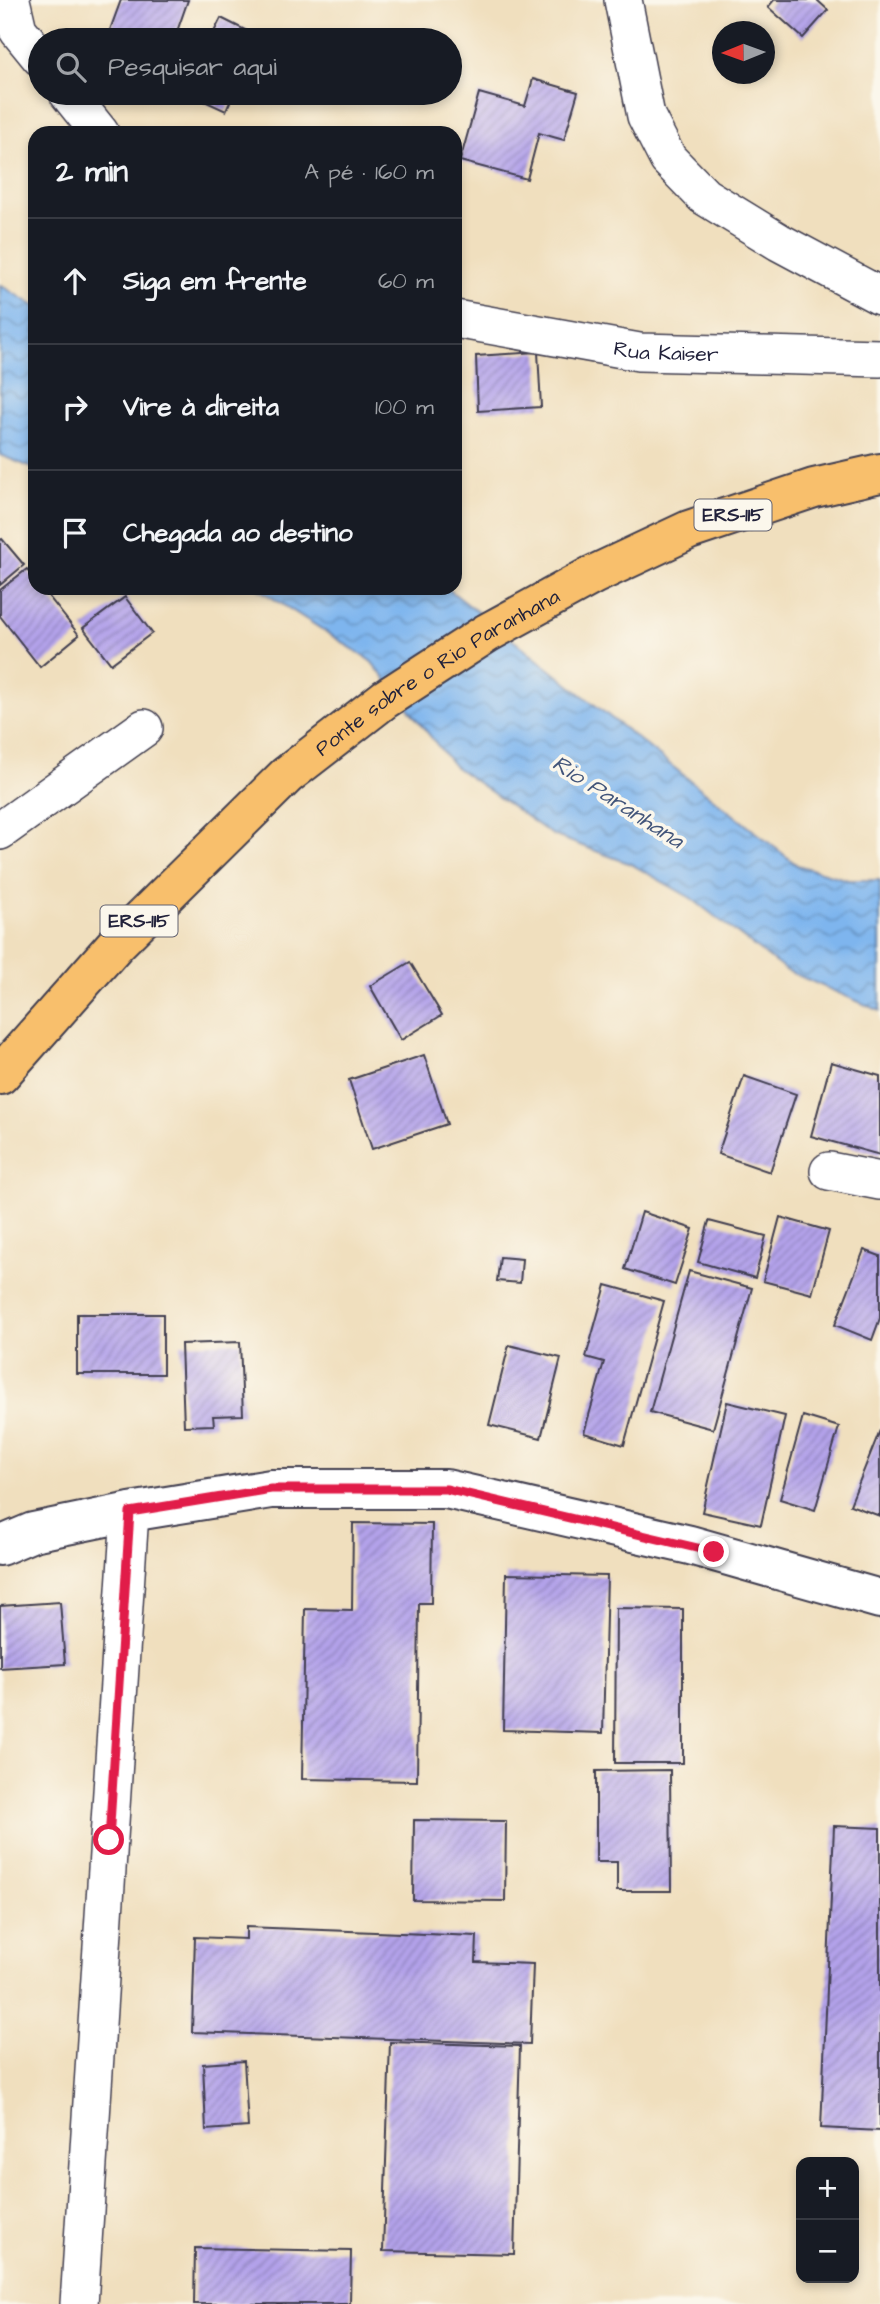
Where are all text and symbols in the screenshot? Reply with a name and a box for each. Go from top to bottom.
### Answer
north arrow [712,21,775,84]
search box [28,28,462,105]
icon: search [52,48,90,86]
text: Pesquisar aqui [108,49,277,85]
text: 2 min [56,151,128,193]
text: A pé · 160 m [304,156,434,188]
icon: ahead [56,262,94,300]
text: Siga em frente [123,263,307,299]
text: 60 m [378,265,434,297]
street label: Rua Kaiser [611,333,719,368]
icon: right [56,388,94,426]
text: Vire à direita [123,389,279,425]
text: 100 m [375,391,434,423]
road number: ERS-115 [694,500,772,530]
icon: arrive [56,514,94,552]
text: Chegada ao destino [123,515,353,551]
street label: Ponte sobre o Rio Paranhana [309,581,565,763]
water label: Rio Paranhana [546,748,691,857]
road number: ERS-115 [100,906,178,937]
route end [698,1536,729,1567]
route start [93,1824,124,1855]
map controls [796,2157,859,2283]
button: + [796,2157,859,2220]
button: − [796,2220,859,2283]

